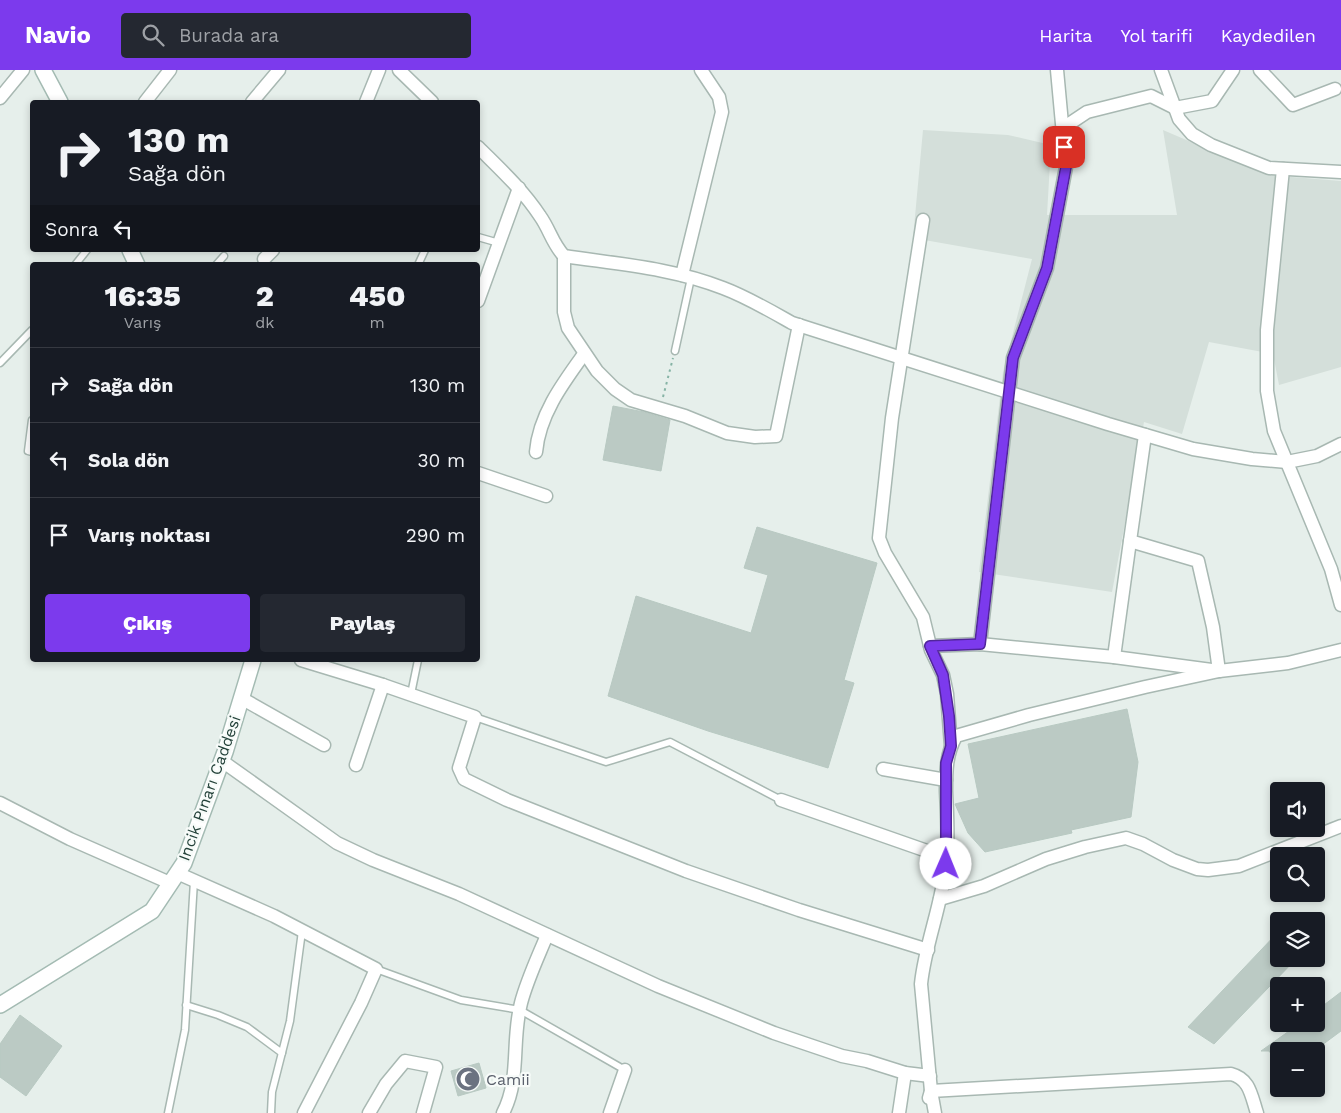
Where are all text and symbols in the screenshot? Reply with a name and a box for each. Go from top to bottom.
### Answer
search box [121,13,471,58]
text: Navio [25,21,91,49]
icon: search [139,21,167,49]
text: Burada ara [179,24,279,47]
text: Harita [1039,25,1093,46]
text: Yol tarifi [1121,25,1193,46]
text: Kaydedilen [1221,25,1316,46]
text: 130 m [128,119,229,161]
icon: right [45,120,110,185]
pin [1043,126,1085,168]
icon: arrive [1050,133,1078,161]
text: Sağa dön [128,161,226,186]
icon: left [109,215,137,243]
text: Sonra [45,218,99,241]
text: 16:35 [104,278,181,313]
text: 2 [256,278,274,313]
text: 450 [349,278,406,313]
text: Varış [124,313,161,332]
text: dk [255,313,274,332]
text: m [370,313,385,332]
icon: right [45,371,73,399]
text: Sağa dön [88,374,173,397]
text: 130 m [410,374,465,397]
icon: left [45,446,73,474]
text: Sola dön [88,449,169,472]
text: 30 m [418,449,465,472]
icon: arrive [45,521,73,549]
text: Varış noktası [88,524,210,547]
text: 290 m [406,524,465,547]
button: Çıkış [45,594,250,652]
button: Paylaş [260,594,465,652]
street label: Incik Pınarı Caddesi [174,713,245,863]
map controls [1270,782,1325,1097]
button: sound [1270,782,1325,837]
position arrow [919,837,971,889]
button: search [1270,847,1325,902]
button: layers [1270,912,1325,967]
button: + [1270,977,1325,1032]
button: − [1270,1042,1325,1097]
mosque icon: Camii [455,1066,481,1092]
place label: Camii [486,1070,530,1089]

